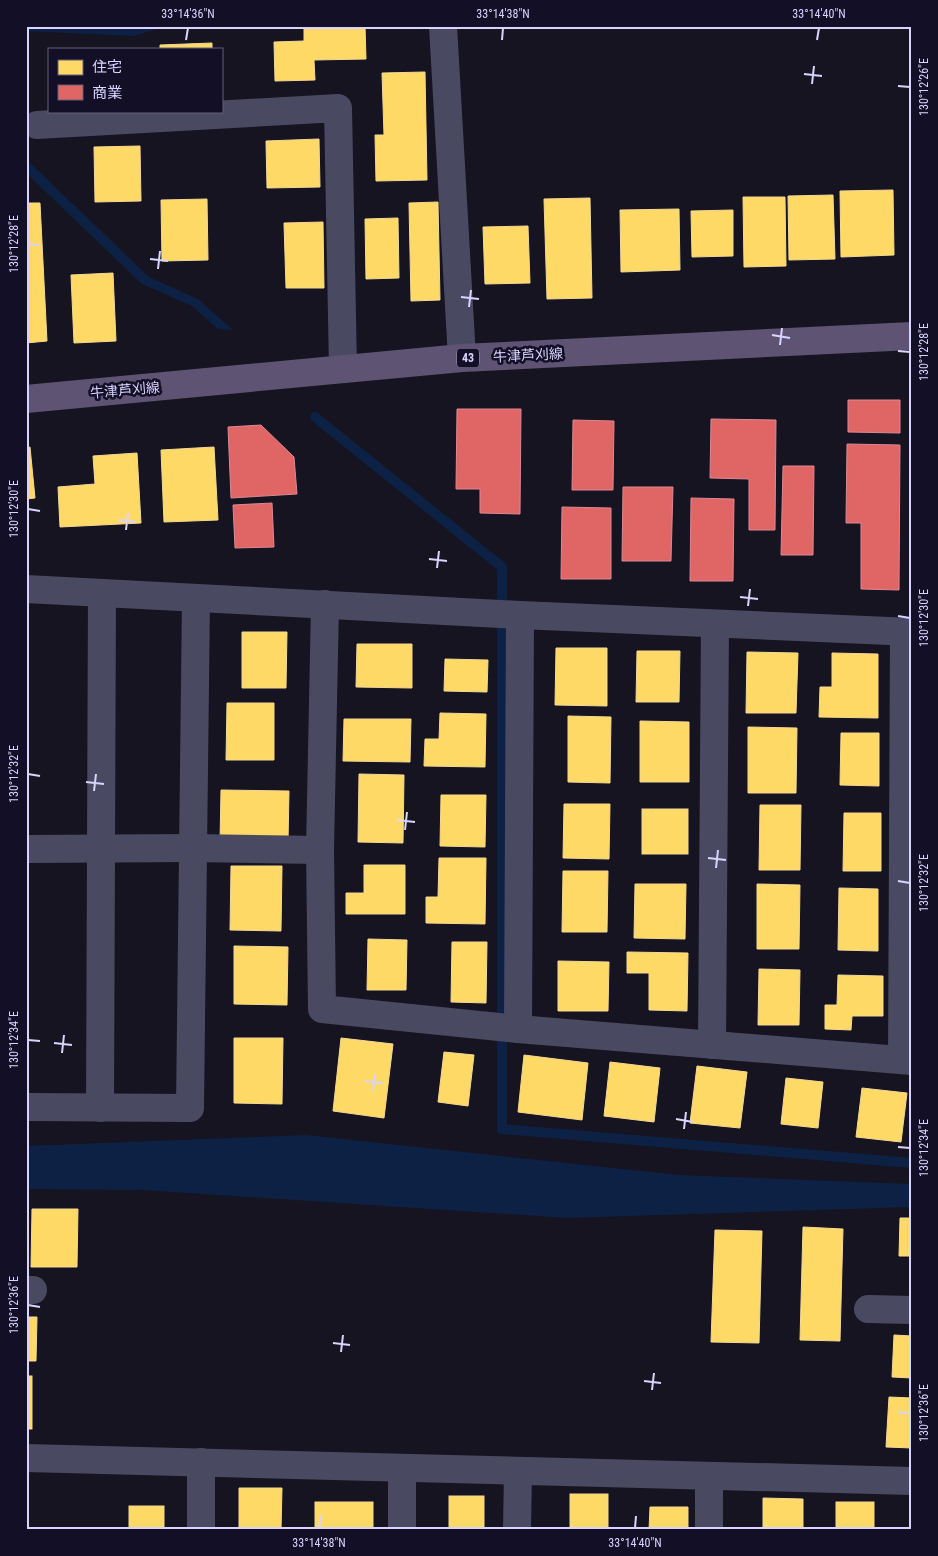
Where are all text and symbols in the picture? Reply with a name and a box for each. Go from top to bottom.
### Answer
text: 33°14'36"N [161,7,215,21]
text: 33°14'38"N [476,7,530,21]
text: 33°14'40"N [792,7,846,21]
legend [48,48,222,112]
text: 住宅 [92,58,122,76]
text: 130°12'26"E [917,58,931,116]
text: 商業 [92,84,122,102]
text: 130°12'28"E [7,215,21,273]
text: 130°12'28"E [917,323,931,381]
street label: 牛津芦刈線 [493,345,563,365]
road number: 43 [457,348,479,368]
street label: 牛津芦刈線 [89,379,161,401]
text: 130°12'30"E [7,480,21,538]
text: 130°12'30"E [917,589,931,647]
text: 130°12'32"E [7,745,21,803]
text: 130°12'32"E [917,854,931,912]
text: 130°12'34"E [7,1011,21,1069]
text: 130°12'34"E [917,1119,931,1177]
text: 130°12'36"E [7,1276,21,1334]
text: 130°12'36"E [917,1384,931,1442]
text: 33°14'38"N [292,1536,346,1550]
text: 33°14'40"N [608,1536,662,1550]

